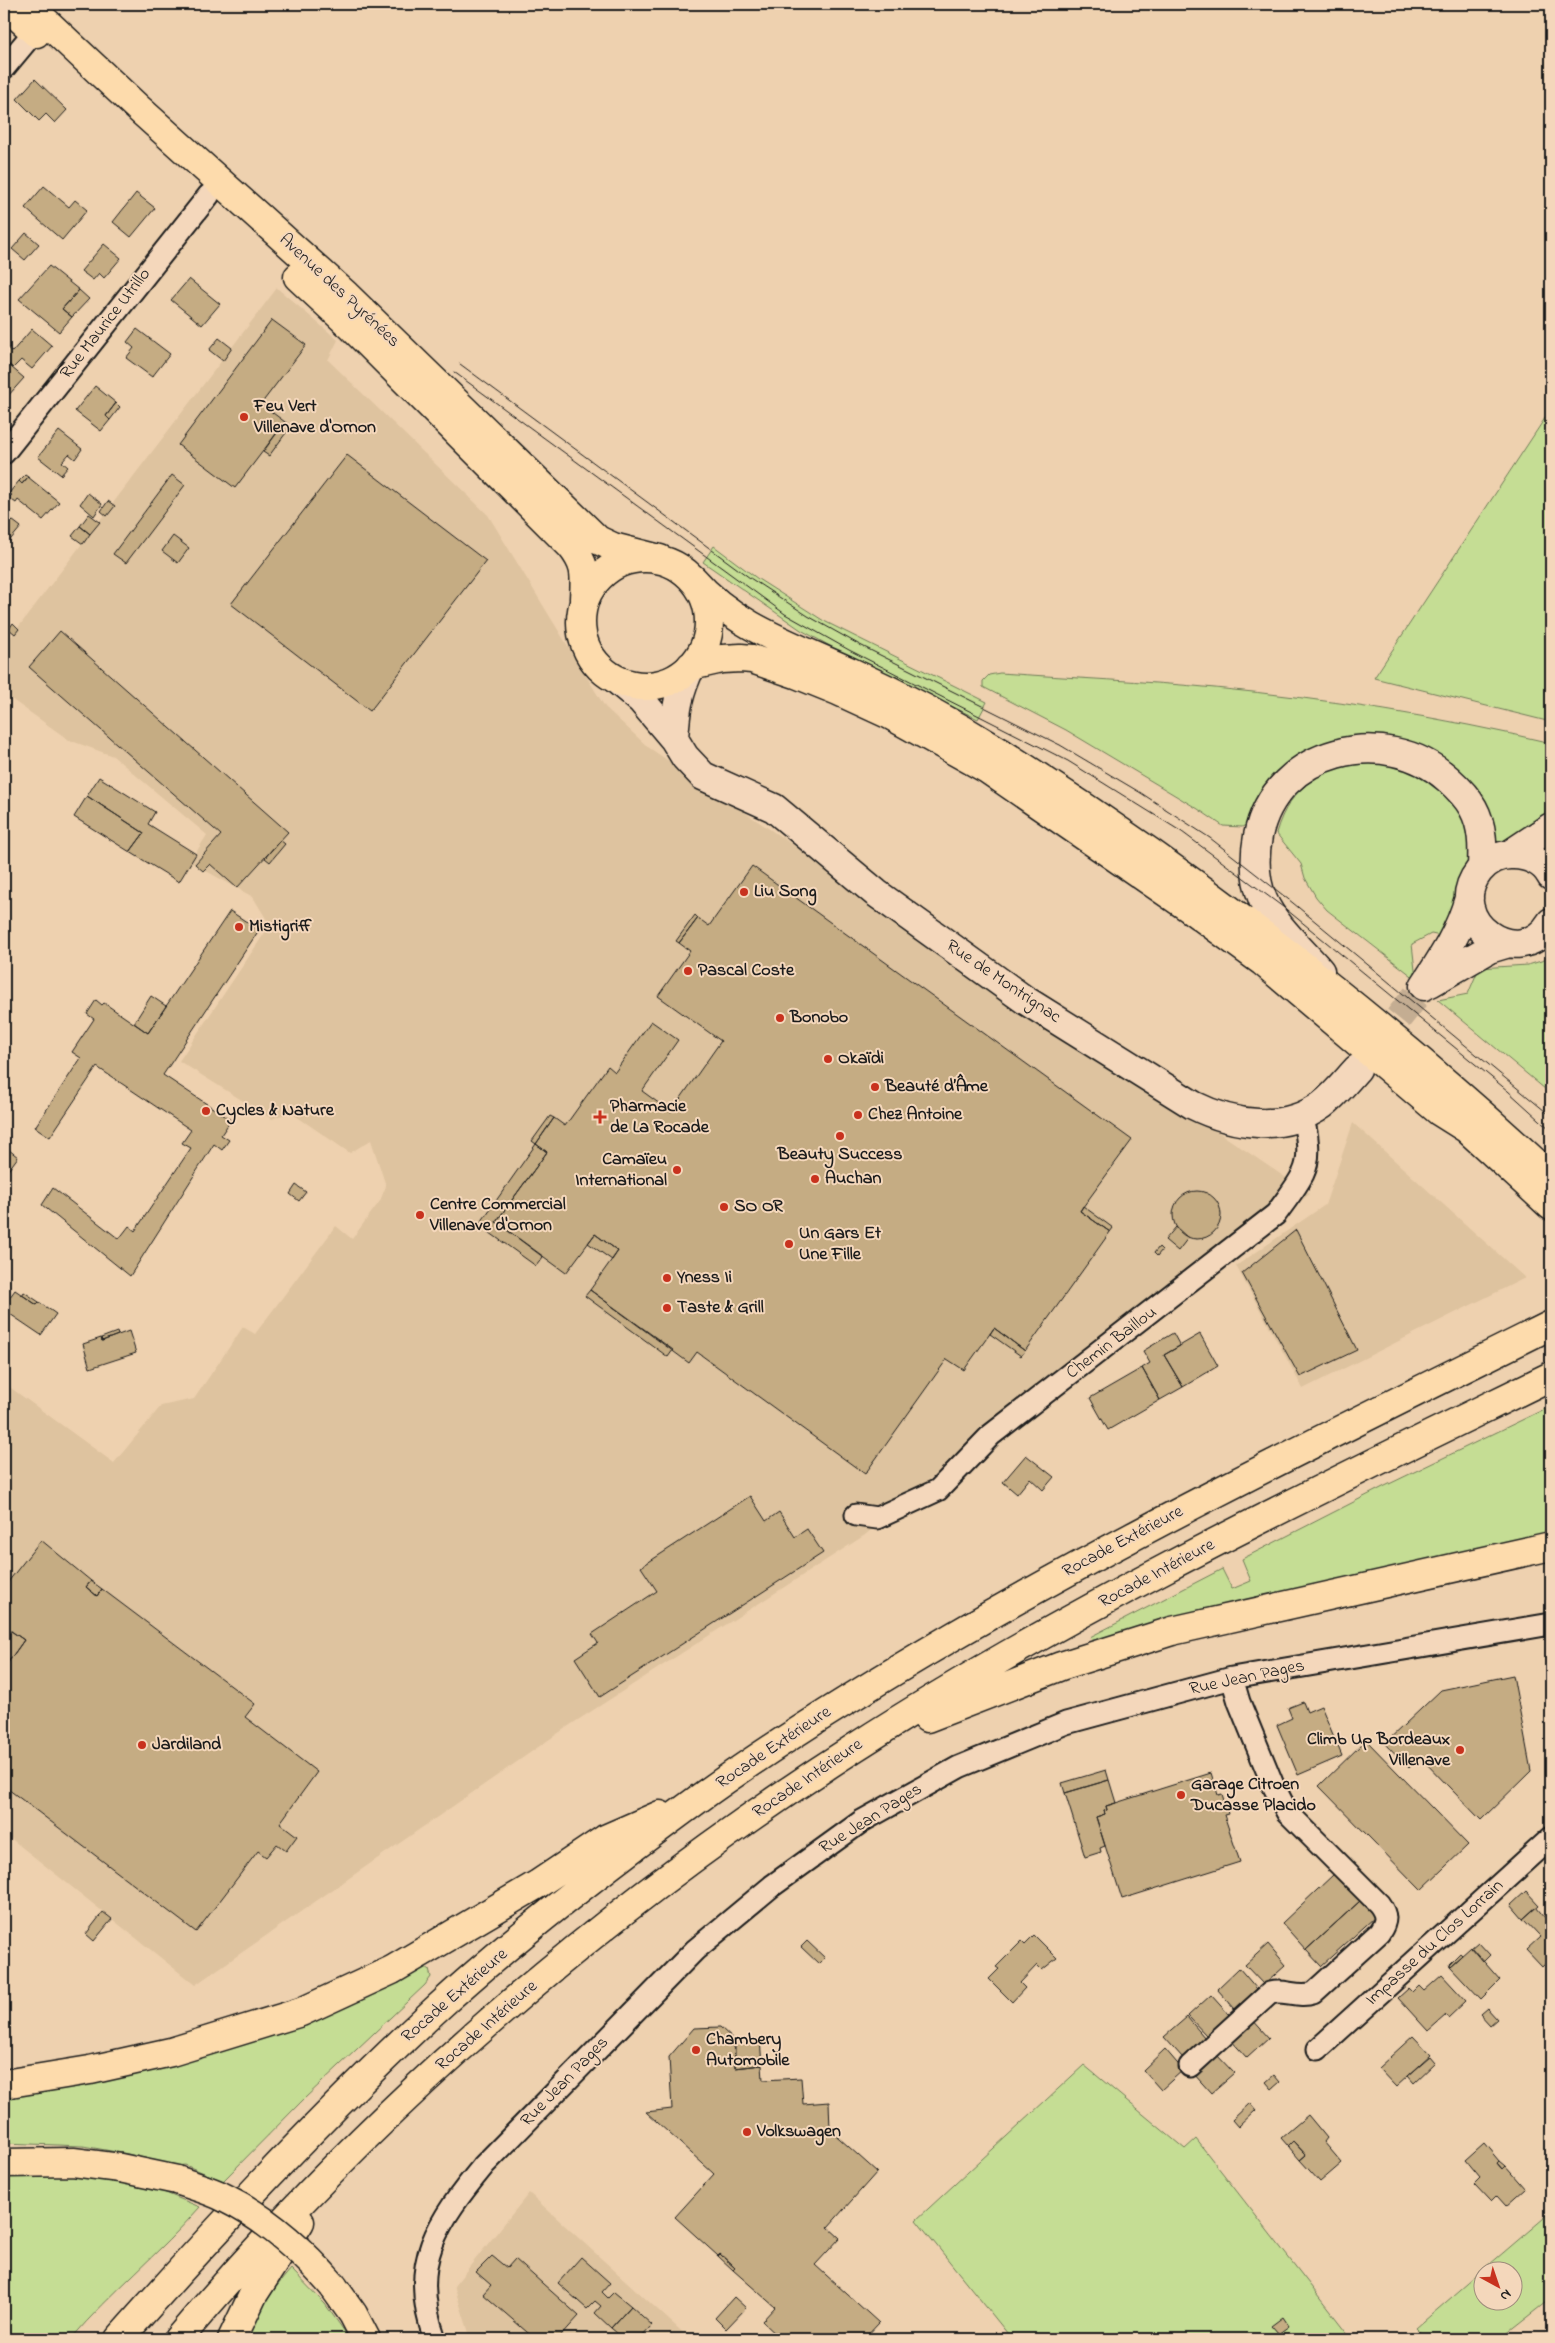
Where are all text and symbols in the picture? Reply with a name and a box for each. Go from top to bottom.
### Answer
street label: Avenue des Pyrénées [273,228,405,354]
street label: Rue Maurice Utrillo [54,263,158,385]
place label: Feu Vert Villenave d'Ornon [253,394,376,441]
marker: Feu Vert Villenave d'Ornon [238,411,250,423]
place label: Liu Song [754,879,817,906]
marker: Liu Song [738,886,750,898]
place label: Mistigriff [249,914,313,941]
marker: Mistigriff [233,921,245,933]
street label: Rue de Montrignac [940,934,1066,1031]
place label: Pascal Coste [698,958,795,984]
marker: Pascal Coste [682,965,694,977]
place label: Bonobo [789,1005,848,1031]
marker: Bonobo [774,1012,786,1024]
place label: Okaïdi [838,1046,884,1072]
marker: Okaïdi [822,1053,834,1065]
place label: Beauté d’Âme [884,1073,989,1100]
marker: Beauté d’Âme [869,1081,881,1093]
place label: Pharmacie de La Rocade [610,1094,710,1141]
place label: Cycles & Nature [216,1098,335,1125]
place label: Chez Antoine [868,1102,963,1128]
marker: Cycles & Nature [200,1105,212,1117]
marker: Chez Antoine [852,1109,864,1121]
marker: Pharmacie de La Rocade [594,1111,606,1123]
marker: Beauty Success [834,1130,846,1142]
place label: Beauty Success [777,1142,902,1169]
place label: Camaïeu International [575,1147,667,1194]
marker: Camaïeu International [671,1164,683,1176]
place label: Auchan [825,1166,882,1192]
marker: Auchan [809,1173,821,1185]
place label: Centre Commercial Villenave d'Ornon [429,1192,566,1239]
place label: SO OR [734,1194,784,1220]
marker: SO OR [718,1201,730,1213]
marker: Centre Commercial Villenave d'Ornon [414,1209,426,1221]
place label: Un Gars Et Une Fille [799,1221,882,1268]
marker: Un Gars Et Une Fille [783,1238,795,1250]
place label: Yness Ii [676,1265,732,1291]
marker: Yness Ii [661,1272,673,1284]
place label: Taste & Grill [677,1295,764,1321]
street label: Chemin Baillou [1061,1300,1163,1386]
marker: Taste & Grill [661,1302,673,1314]
street label: Rocade Extérieure [1058,1499,1189,1585]
street label: Rocade Intérieure [1095,1532,1220,1615]
street label: Rue Jean Pages [1187,1653,1307,1704]
street label: Rocade Extérieure [711,1699,837,1796]
place label: Climb Up Bordeaux Villenave [1307,1727,1451,1774]
place label: Jardiland [152,1732,222,1758]
street label: Rocade Intérieure [748,1732,869,1825]
marker: Jardiland [136,1739,148,1751]
marker: Climb Up Bordeaux Villenave [1454,1744,1466,1756]
place label: Garage Citroen Ducasse Placido [1190,1772,1316,1819]
street label: Rue Jean Pages [814,1777,928,1862]
marker: Garage Citroen Ducasse Placido [1175,1789,1187,1801]
street label: Impasse du Clos Lorrain [1360,1874,1510,2012]
street label: Rocade Extérieure [396,1942,515,2050]
street label: Rocade Intérieure [430,1974,544,2078]
place label: Chambery Automobile [706,2027,790,2074]
street label: Rue Jean Pages [515,2031,616,2134]
marker: Chambery Automobile [690,2044,702,2056]
place label: Volkswagen [756,2119,841,2146]
marker: Volkswagen [741,2126,753,2138]
north arrow [1472,2260,1522,2310]
text: N [1495,2284,1516,2306]

